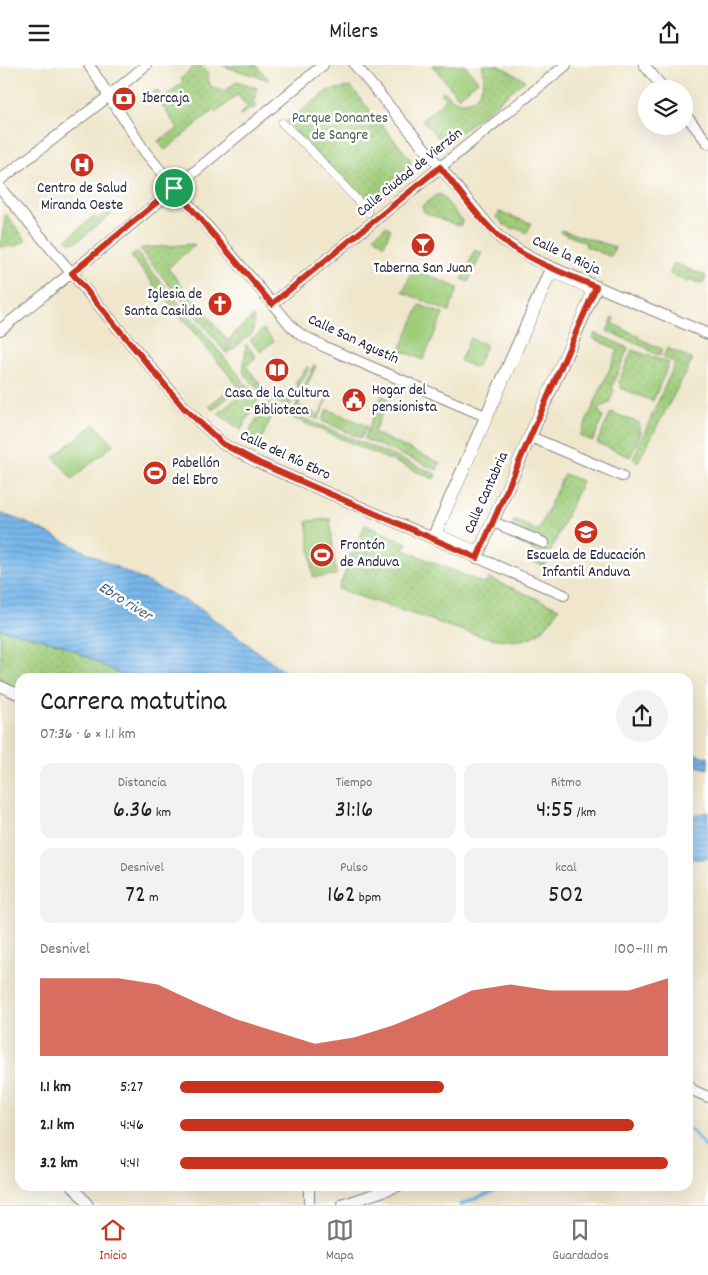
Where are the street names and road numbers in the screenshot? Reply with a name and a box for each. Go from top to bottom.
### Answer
street label: Calle Ciudad de Vierzón [352,123,468,223]
street label: Calle la Rioja [528,231,605,282]
street label: Calle San Agustín [304,309,402,371]
street label: Calle del Río Ebro [236,425,334,487]
street label: Calle Cantabria [459,448,515,537]

